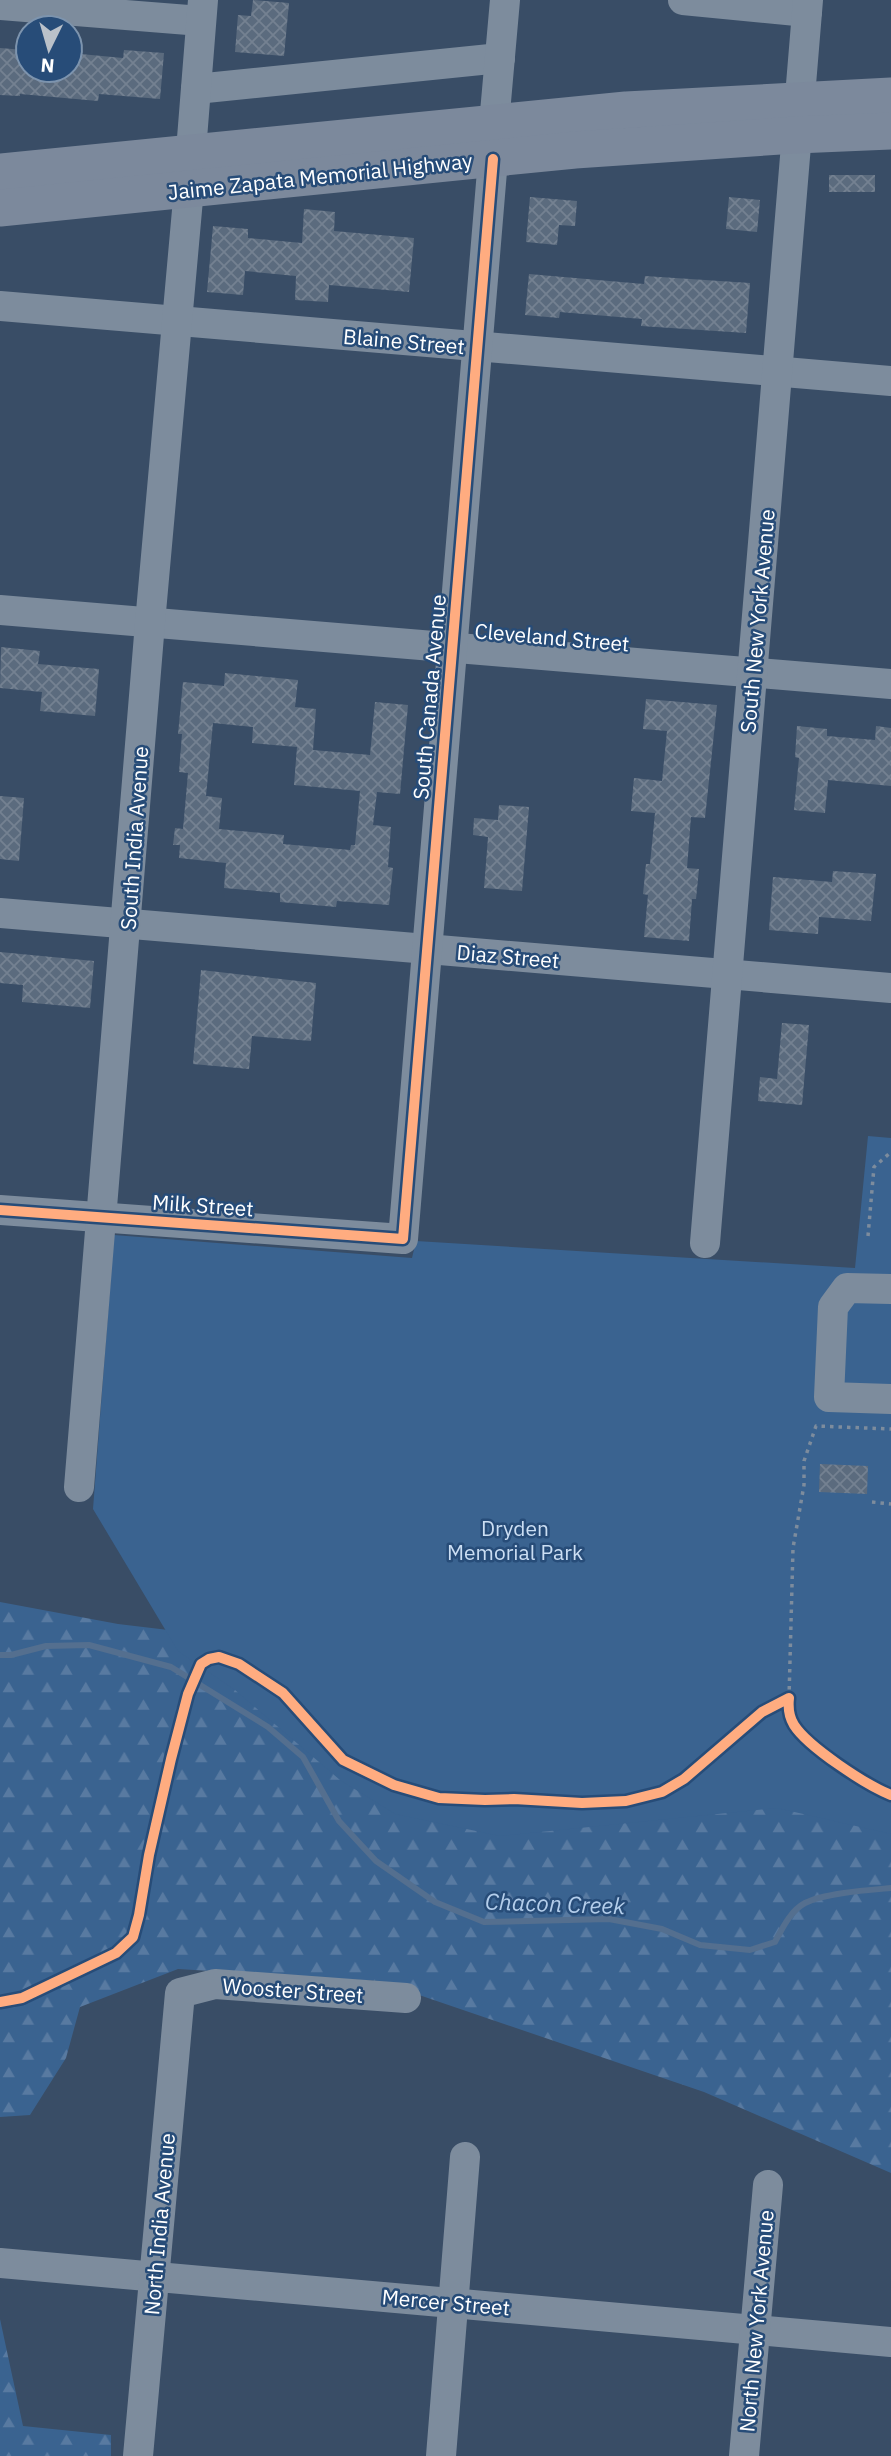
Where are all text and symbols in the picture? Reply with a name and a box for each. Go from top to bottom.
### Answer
north arrow [14,14,84,84]
text: N [40,53,55,78]
street label: Jaime Zapata Memorial Highway [166,146,474,206]
street label: Blaine Street [342,322,466,360]
street label: South New York Avenue [733,508,781,734]
street label: South Canada Avenue [406,593,452,801]
street label: Cleveland Street [473,616,631,658]
street label: South India Avenue [114,745,154,931]
street label: Diaz Street [456,938,560,974]
street label: Milk Street [151,1187,255,1223]
park label: Dryden Memorial Park [447,1514,583,1566]
water label: Chacon Creek [485,1886,627,1920]
street label: Wooster Street [222,1971,364,2009]
street label: North India Avenue [137,2132,181,2316]
street label: North New York Avenue [732,2209,780,2433]
street label: Mercer Street [381,2282,511,2322]

